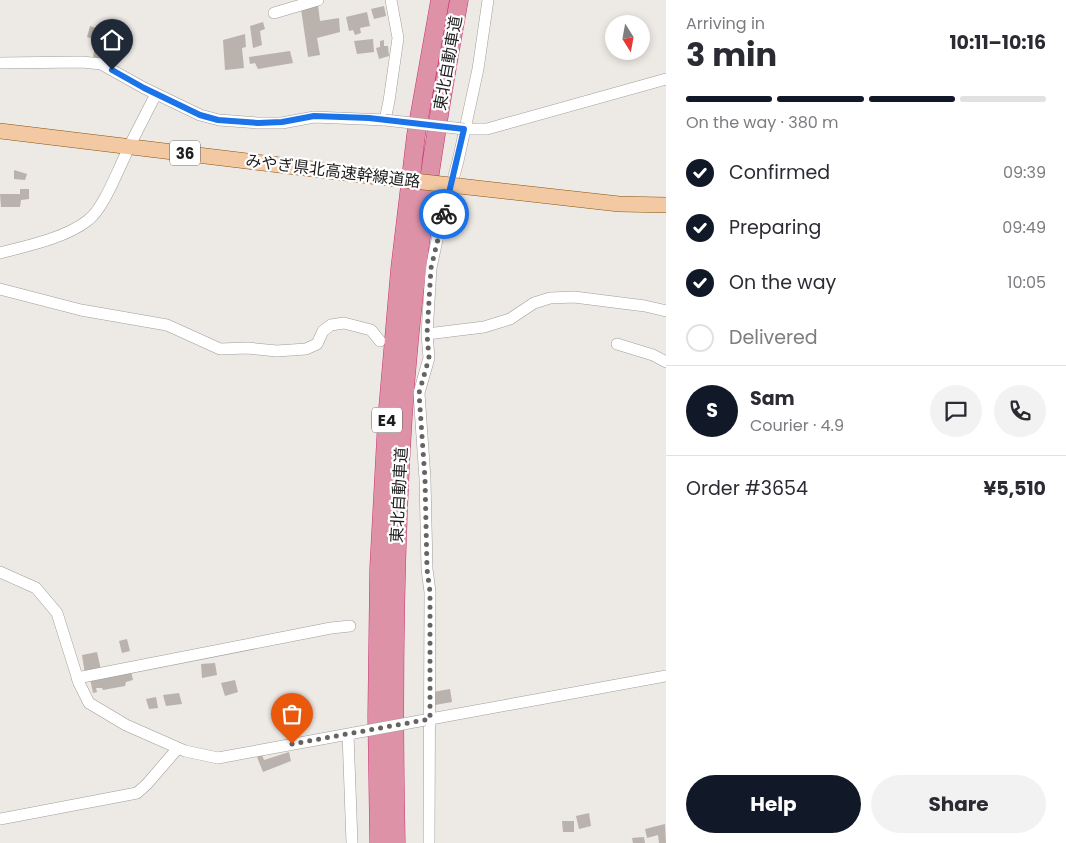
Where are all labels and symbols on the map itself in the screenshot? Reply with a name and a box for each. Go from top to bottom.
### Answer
street label: 東北自動車道 [428,14,468,112]
north arrow [605,15,650,60]
pin [91,19,133,70]
road number: 36 [170,140,200,166]
street label: みやぎ県北高速幹線道路 [244,149,422,193]
courier [419,189,469,239]
road number: E4 [372,408,402,432]
street label: 東北自動車道 [385,446,413,544]
pin [271,693,313,744]

